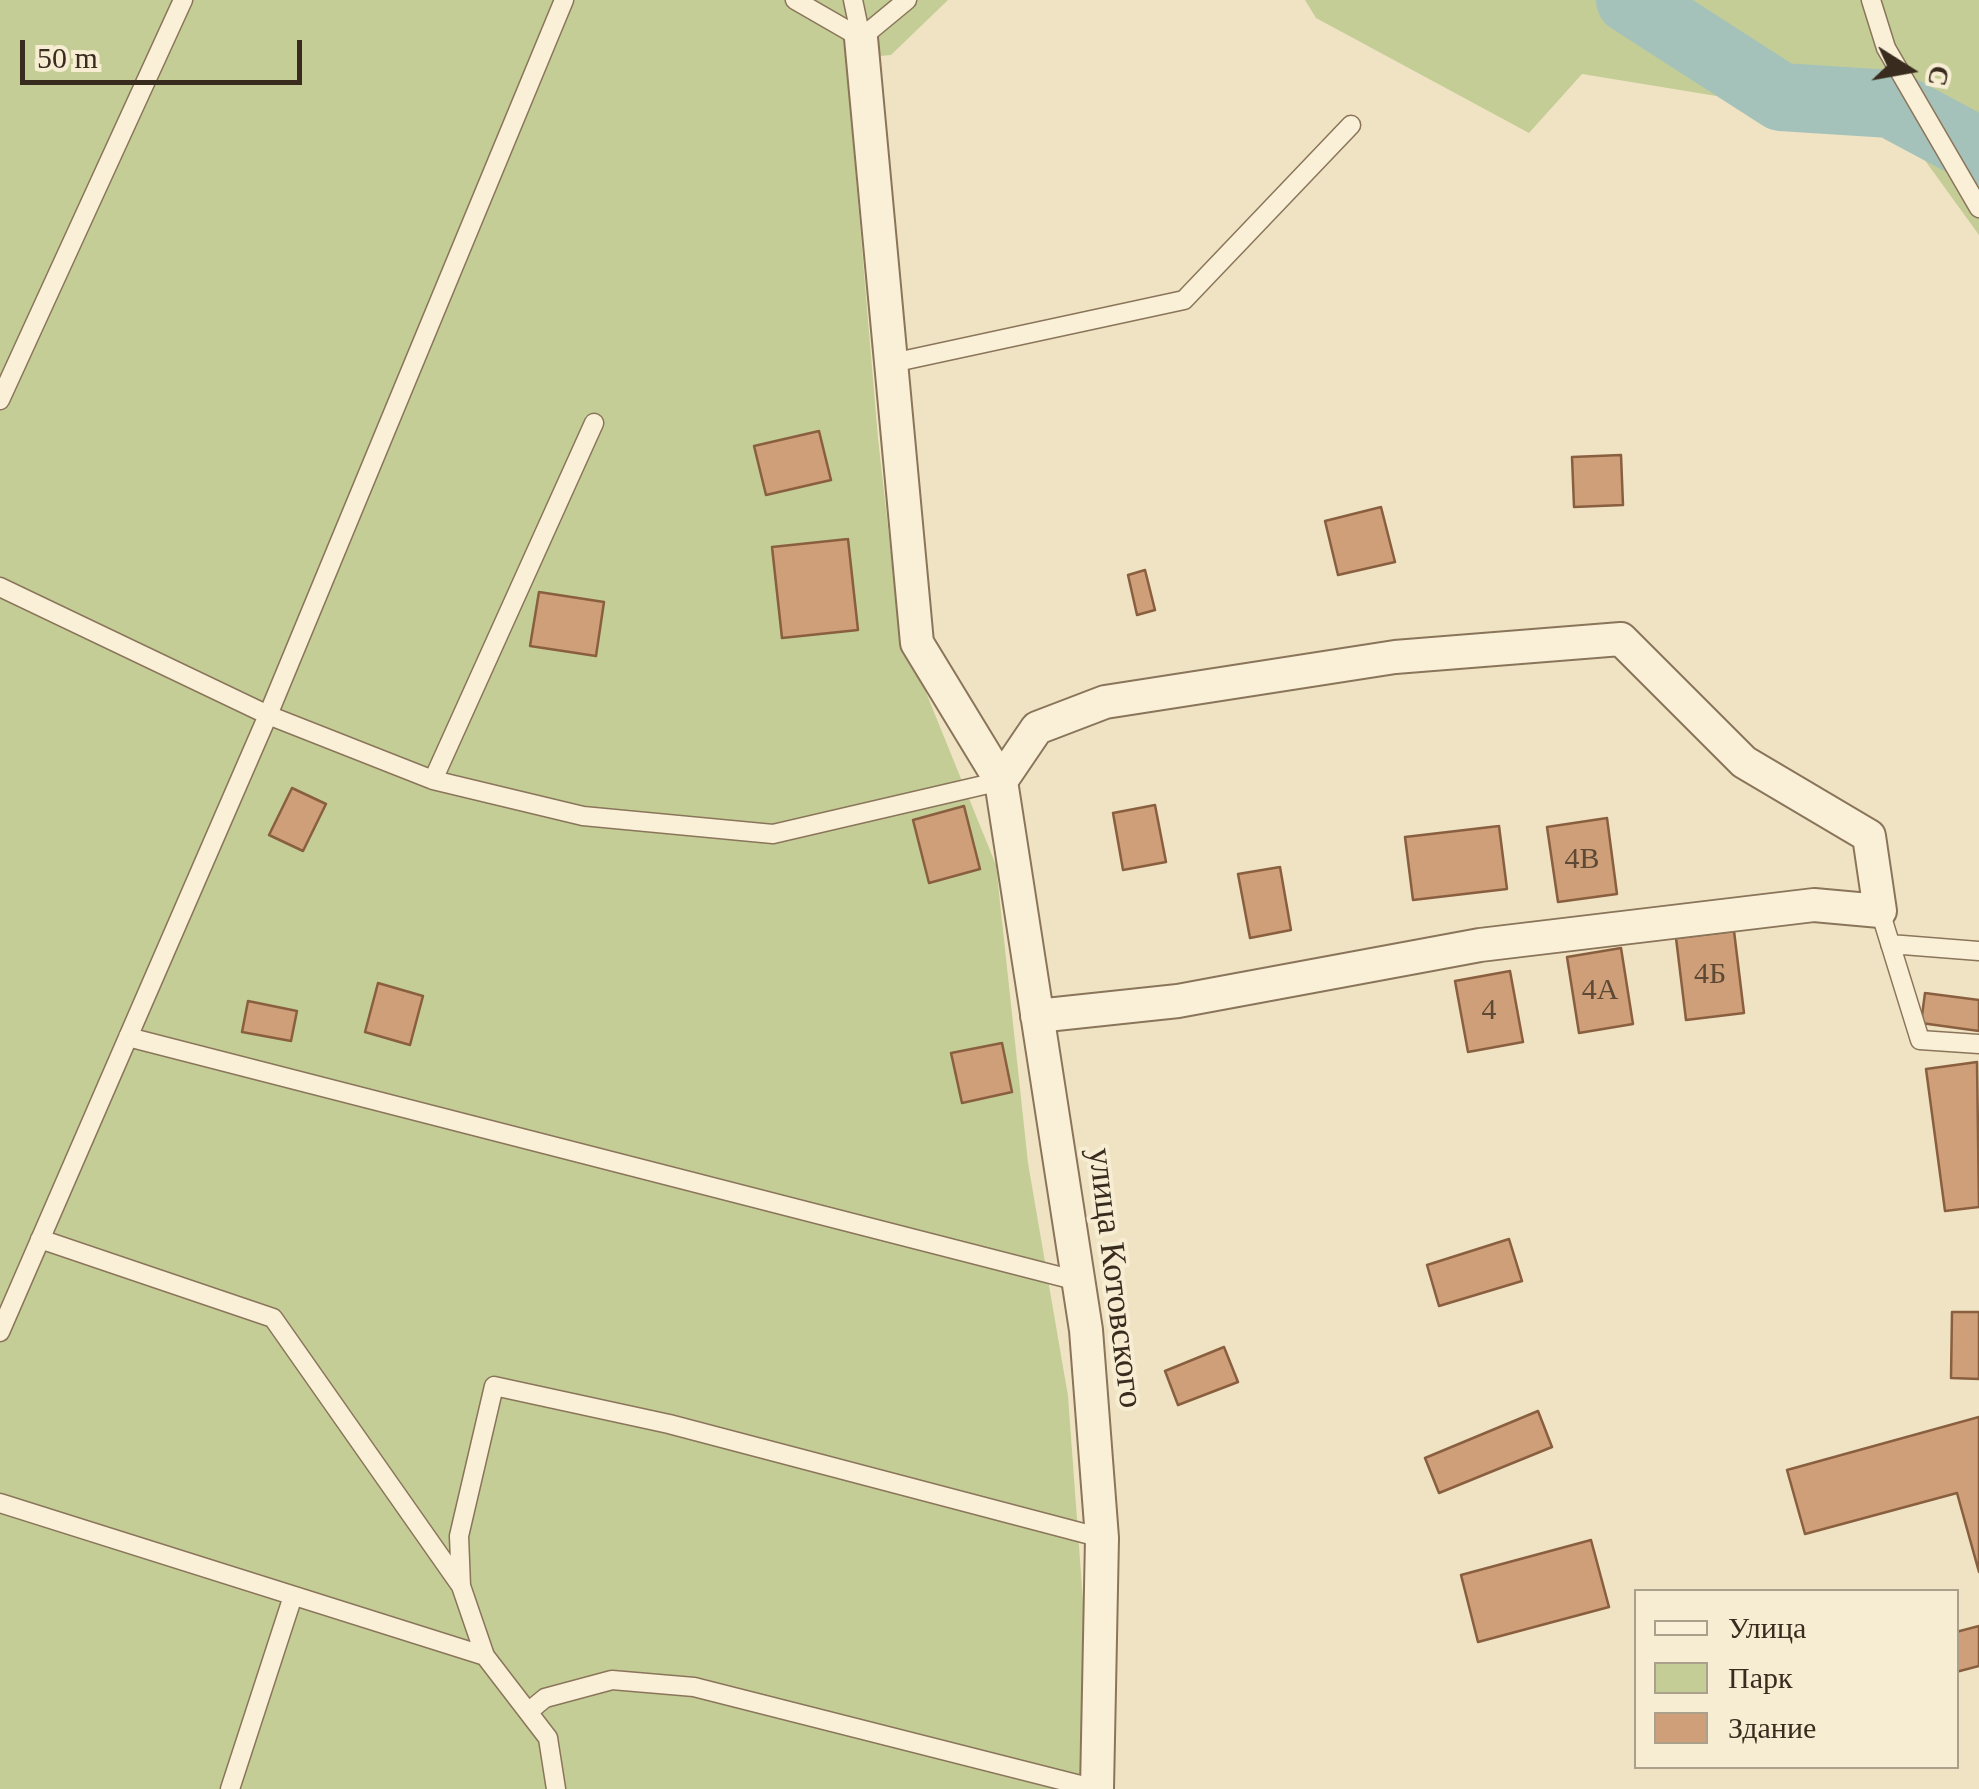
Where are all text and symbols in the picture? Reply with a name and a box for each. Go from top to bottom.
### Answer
scale bar [25,20,308,82]
north arrow [1859,20,1959,120]
text: 50 m [37,41,98,74]
text: С [1922,63,1956,89]
house number: 4В [1564,842,1600,878]
house number: 4Б [1694,957,1726,993]
house number: 4А [1582,973,1618,1009]
house number: 4 [1482,993,1496,1029]
street label: улица Котовского [1077,1146,1151,1410]
legend [1634,1589,1959,1769]
text: Улица [1728,1611,1806,1644]
text: Парк [1728,1661,1793,1694]
text: Здание [1728,1711,1816,1744]

